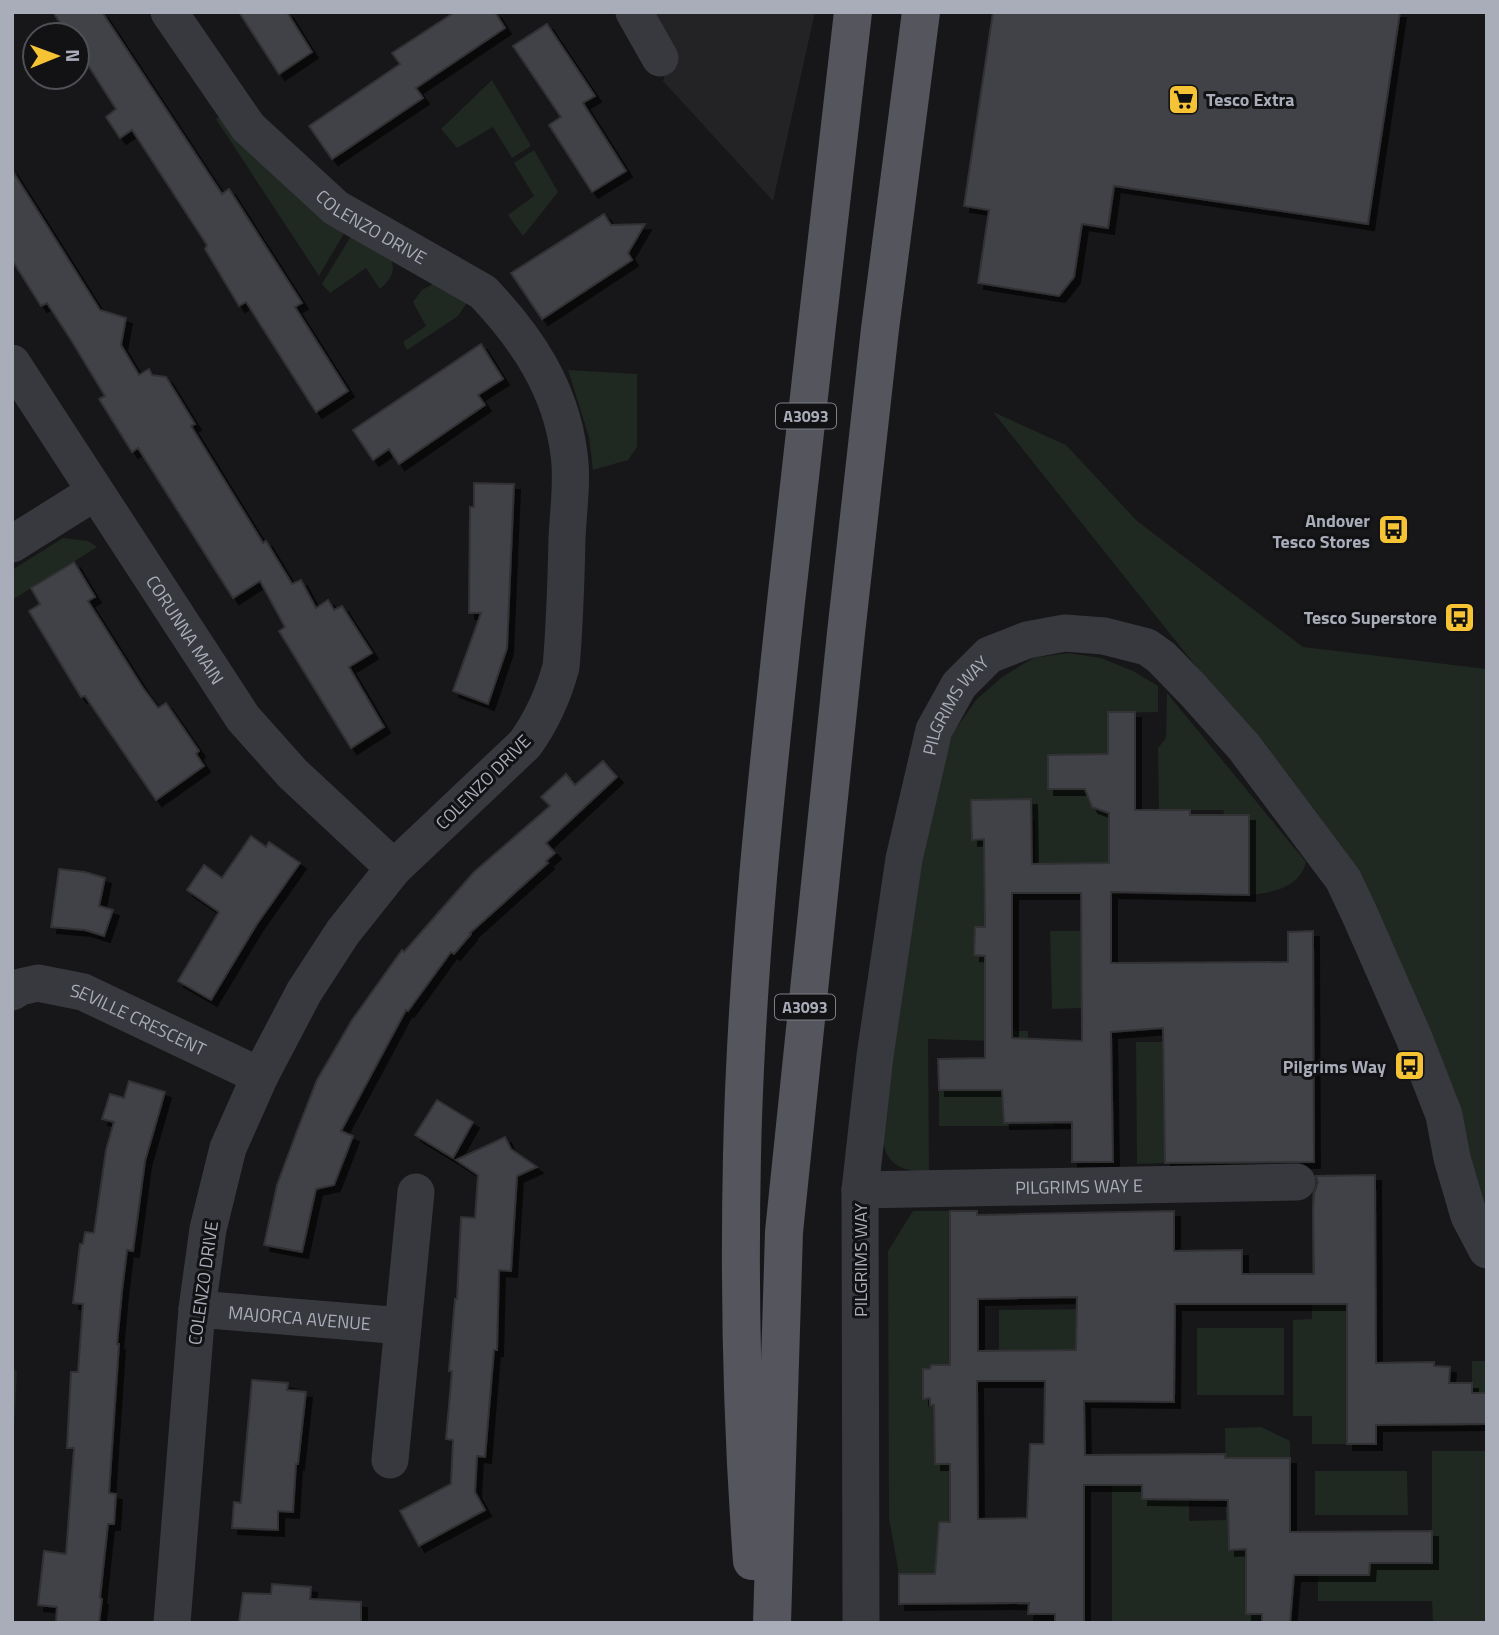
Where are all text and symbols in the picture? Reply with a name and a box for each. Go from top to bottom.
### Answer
north arrow [21,21,91,91]
text: N [59,49,88,63]
supermarket icon: Tesco Extra [1166,82,1200,116]
place label: Tesco Extra [1206,86,1294,113]
street label: COLENZO DRIVE [310,183,432,271]
road number: A3093 [776,404,836,428]
place label: Andover Tesco Stores [1272,507,1370,555]
bus stop icon: Andover Tesco Stores [1376,513,1410,547]
street label: CORUNNA MAIN [140,569,231,690]
bus stop icon: Tesco Superstore [1443,600,1477,634]
place label: Tesco Superstore [1304,604,1437,631]
street label: PILGRIMS WAY [915,649,995,758]
street label: COLENZO DRIVE [429,728,537,836]
street label: SEVILLE CRESCENT [68,976,211,1062]
road number: A3093 [775,995,835,1020]
bus stop icon: Pilgrims Way [1392,1049,1426,1083]
place label: Pilgrims Way [1283,1053,1386,1080]
street label: PILGRIMS WAY E [1015,1171,1143,1201]
street label: PILGRIMS WAY [847,1203,874,1317]
street label: COLENZO DRIVE [181,1219,225,1347]
street label: MAJORCA AVENUE [227,1298,372,1337]

